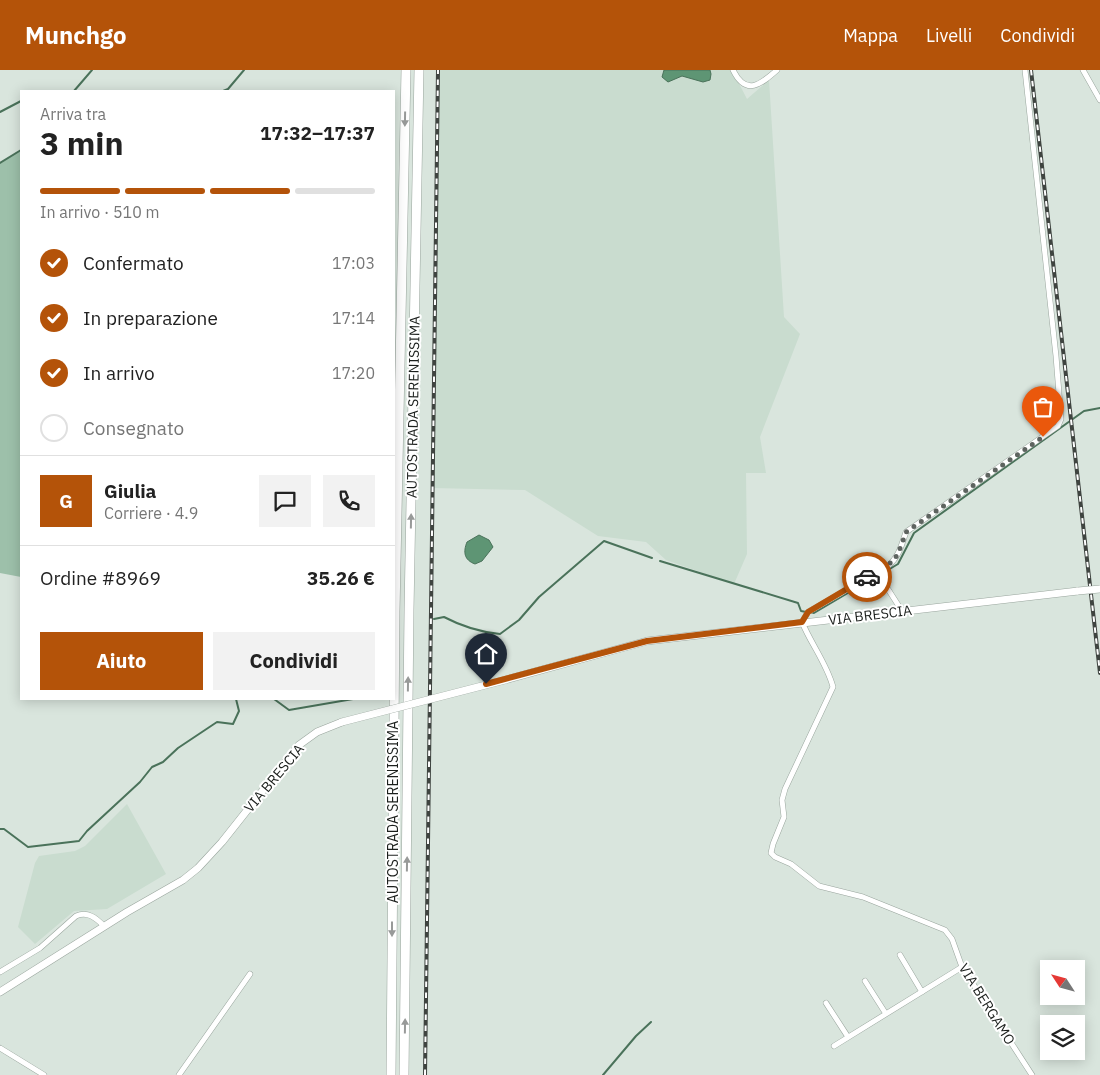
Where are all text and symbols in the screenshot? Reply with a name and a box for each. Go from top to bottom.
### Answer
text: Munchgo [25,19,127,51]
text: Mappa [843,24,898,47]
text: Livelli [926,24,972,47]
text: Condividi [1000,24,1075,47]
text: Arriva tra [40,104,106,124]
one-way arrow [401,111,409,127]
text: 17:32–17:37 [260,121,375,145]
text: 3 min [40,122,124,164]
text: In arrivo · 510 m [40,202,160,222]
icon: check [40,249,68,277]
text: Confermato [83,251,184,275]
text: 17:03 [332,253,375,273]
icon: check [40,304,68,332]
text: In preparazione [83,306,218,330]
text: 17:14 [332,308,375,328]
street label: AUTOSTRADA SERENISSIMA [402,316,424,498]
icon: check [40,359,68,387]
text: In arrivo [83,361,155,385]
text: 17:20 [332,363,375,383]
pin [1022,386,1064,437]
icon: bag [1029,393,1057,421]
text: Consegnato [83,416,184,440]
button: chat [259,475,311,527]
button: phone [323,475,375,527]
text: Giulia [104,479,156,503]
text: G [59,489,73,513]
text: Corriere · 4.9 [104,503,198,523]
one-way arrow [407,513,415,529]
courier [842,552,892,602]
icon: car [853,563,881,591]
text: Ordine #8969 [40,566,161,590]
text: 35.26 € [307,566,375,590]
street label: VIA BRESCIA [827,601,913,629]
button: Aiuto [40,632,203,690]
button: Condividi [213,632,375,690]
pin [465,633,507,684]
icon: home [472,640,500,668]
one-way arrow [405,676,413,692]
street label: AUTOSTRADA SERENISSIMA [384,721,402,903]
street label: VIA BRESCIA [240,740,308,816]
one-way arrow [403,856,411,872]
one-way arrow [388,921,396,937]
street label: VIA BERGAMO [955,960,1019,1048]
north arrow [1040,960,1085,1005]
map controls [1040,960,1085,1060]
button: layers [1040,1015,1085,1060]
one-way arrow [401,1018,409,1034]

